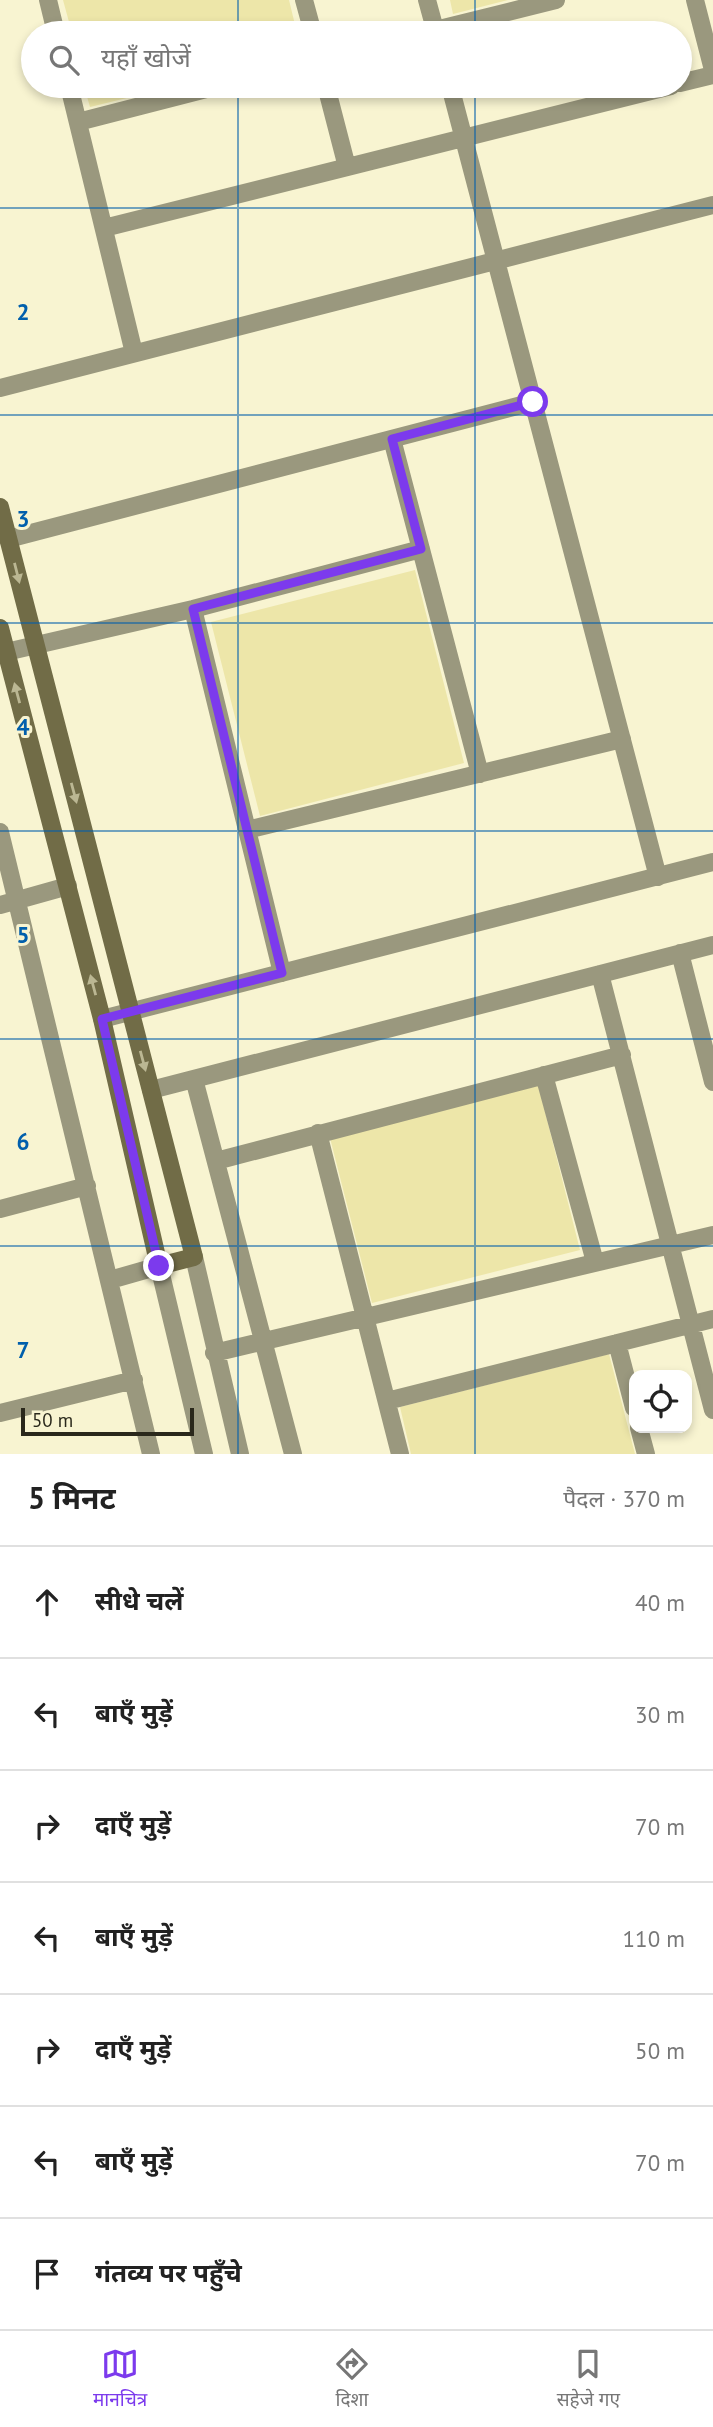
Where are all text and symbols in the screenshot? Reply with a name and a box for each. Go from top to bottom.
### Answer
search box [21,21,692,98]
icon: search [45,41,83,79]
text: यहाँ खोजें [101,41,191,74]
text: 2 [16,297,30,326]
route start [517,386,548,417]
text: 3 [16,504,30,533]
one-way arrow [12,562,23,584]
one-way arrow [11,682,22,704]
text: 4 [16,712,30,741]
one-way arrow [69,782,80,804]
text: 5 [16,920,30,949]
one-way arrow [87,973,98,995]
one-way arrow [138,1050,149,1072]
text: 6 [16,1127,30,1156]
route end [143,1250,174,1281]
text: 7 [16,1335,30,1364]
map controls [629,1370,692,1433]
button: locate [629,1370,692,1433]
scale bar [21,1405,194,1437]
text: 50 m [32,1408,73,1432]
text: 5 मिनट [28,1478,116,1517]
text: पैदल · 370 m [563,1484,685,1513]
icon: ahead [28,1583,66,1621]
text: सीधे चलें [95,1584,184,1617]
text: 40 m [635,1588,685,1617]
icon: left [28,1695,66,1733]
text: बाएँ मुड़ें [95,1696,173,1729]
text: 30 m [635,1700,685,1729]
icon: right [28,1807,66,1845]
text: दाएँ मुड़ें [95,1808,171,1841]
text: 70 m [635,1812,685,1841]
icon: left [28,1919,66,1957]
text: बाएँ मुड़ें [95,1920,173,1953]
text: 110 m [623,1924,685,1953]
icon: right [28,2031,66,2069]
text: दाएँ मुड़ें [95,2032,171,2065]
text: 50 m [635,2036,685,2065]
icon: left [28,2143,66,2181]
text: बाएँ मुड़ें [95,2144,173,2177]
text: 70 m [635,2148,685,2177]
icon: arrive [28,2255,66,2293]
text: गंतव्य पर पहुँचे [95,2256,242,2289]
tab: मानचित्र [93,2345,147,2414]
tab: दिशा [333,2345,371,2414]
tab: सहेजे गए [557,2345,620,2414]

